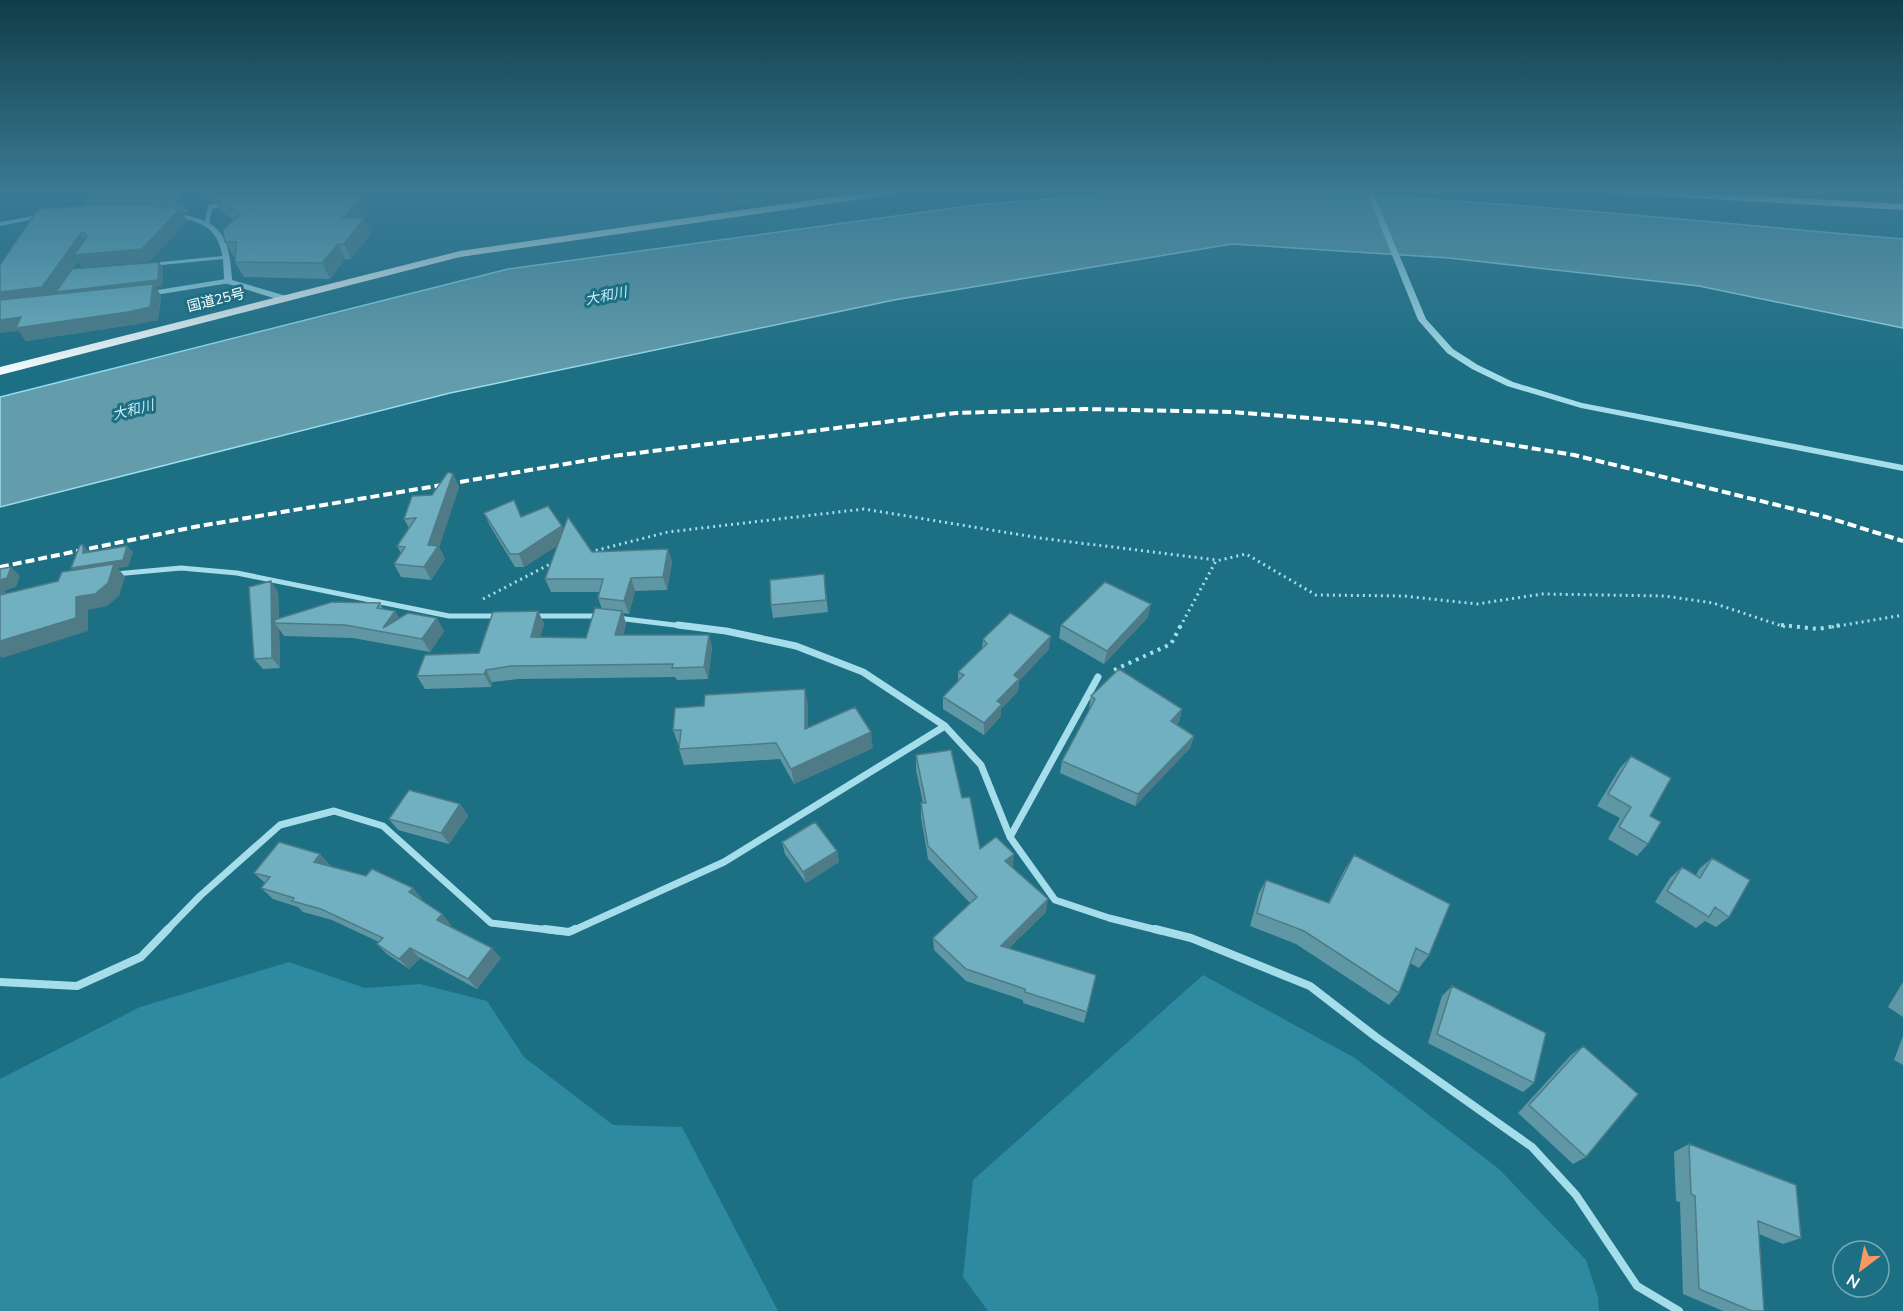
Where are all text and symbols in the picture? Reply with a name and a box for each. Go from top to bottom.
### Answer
water label: 大和川 [584,282,630,309]
street label: 国道25号 [185,284,247,316]
water label: 大和川 [110,395,158,424]
north arrow [1831,1239,1891,1299]
text: N [1843,1268,1864,1293]

